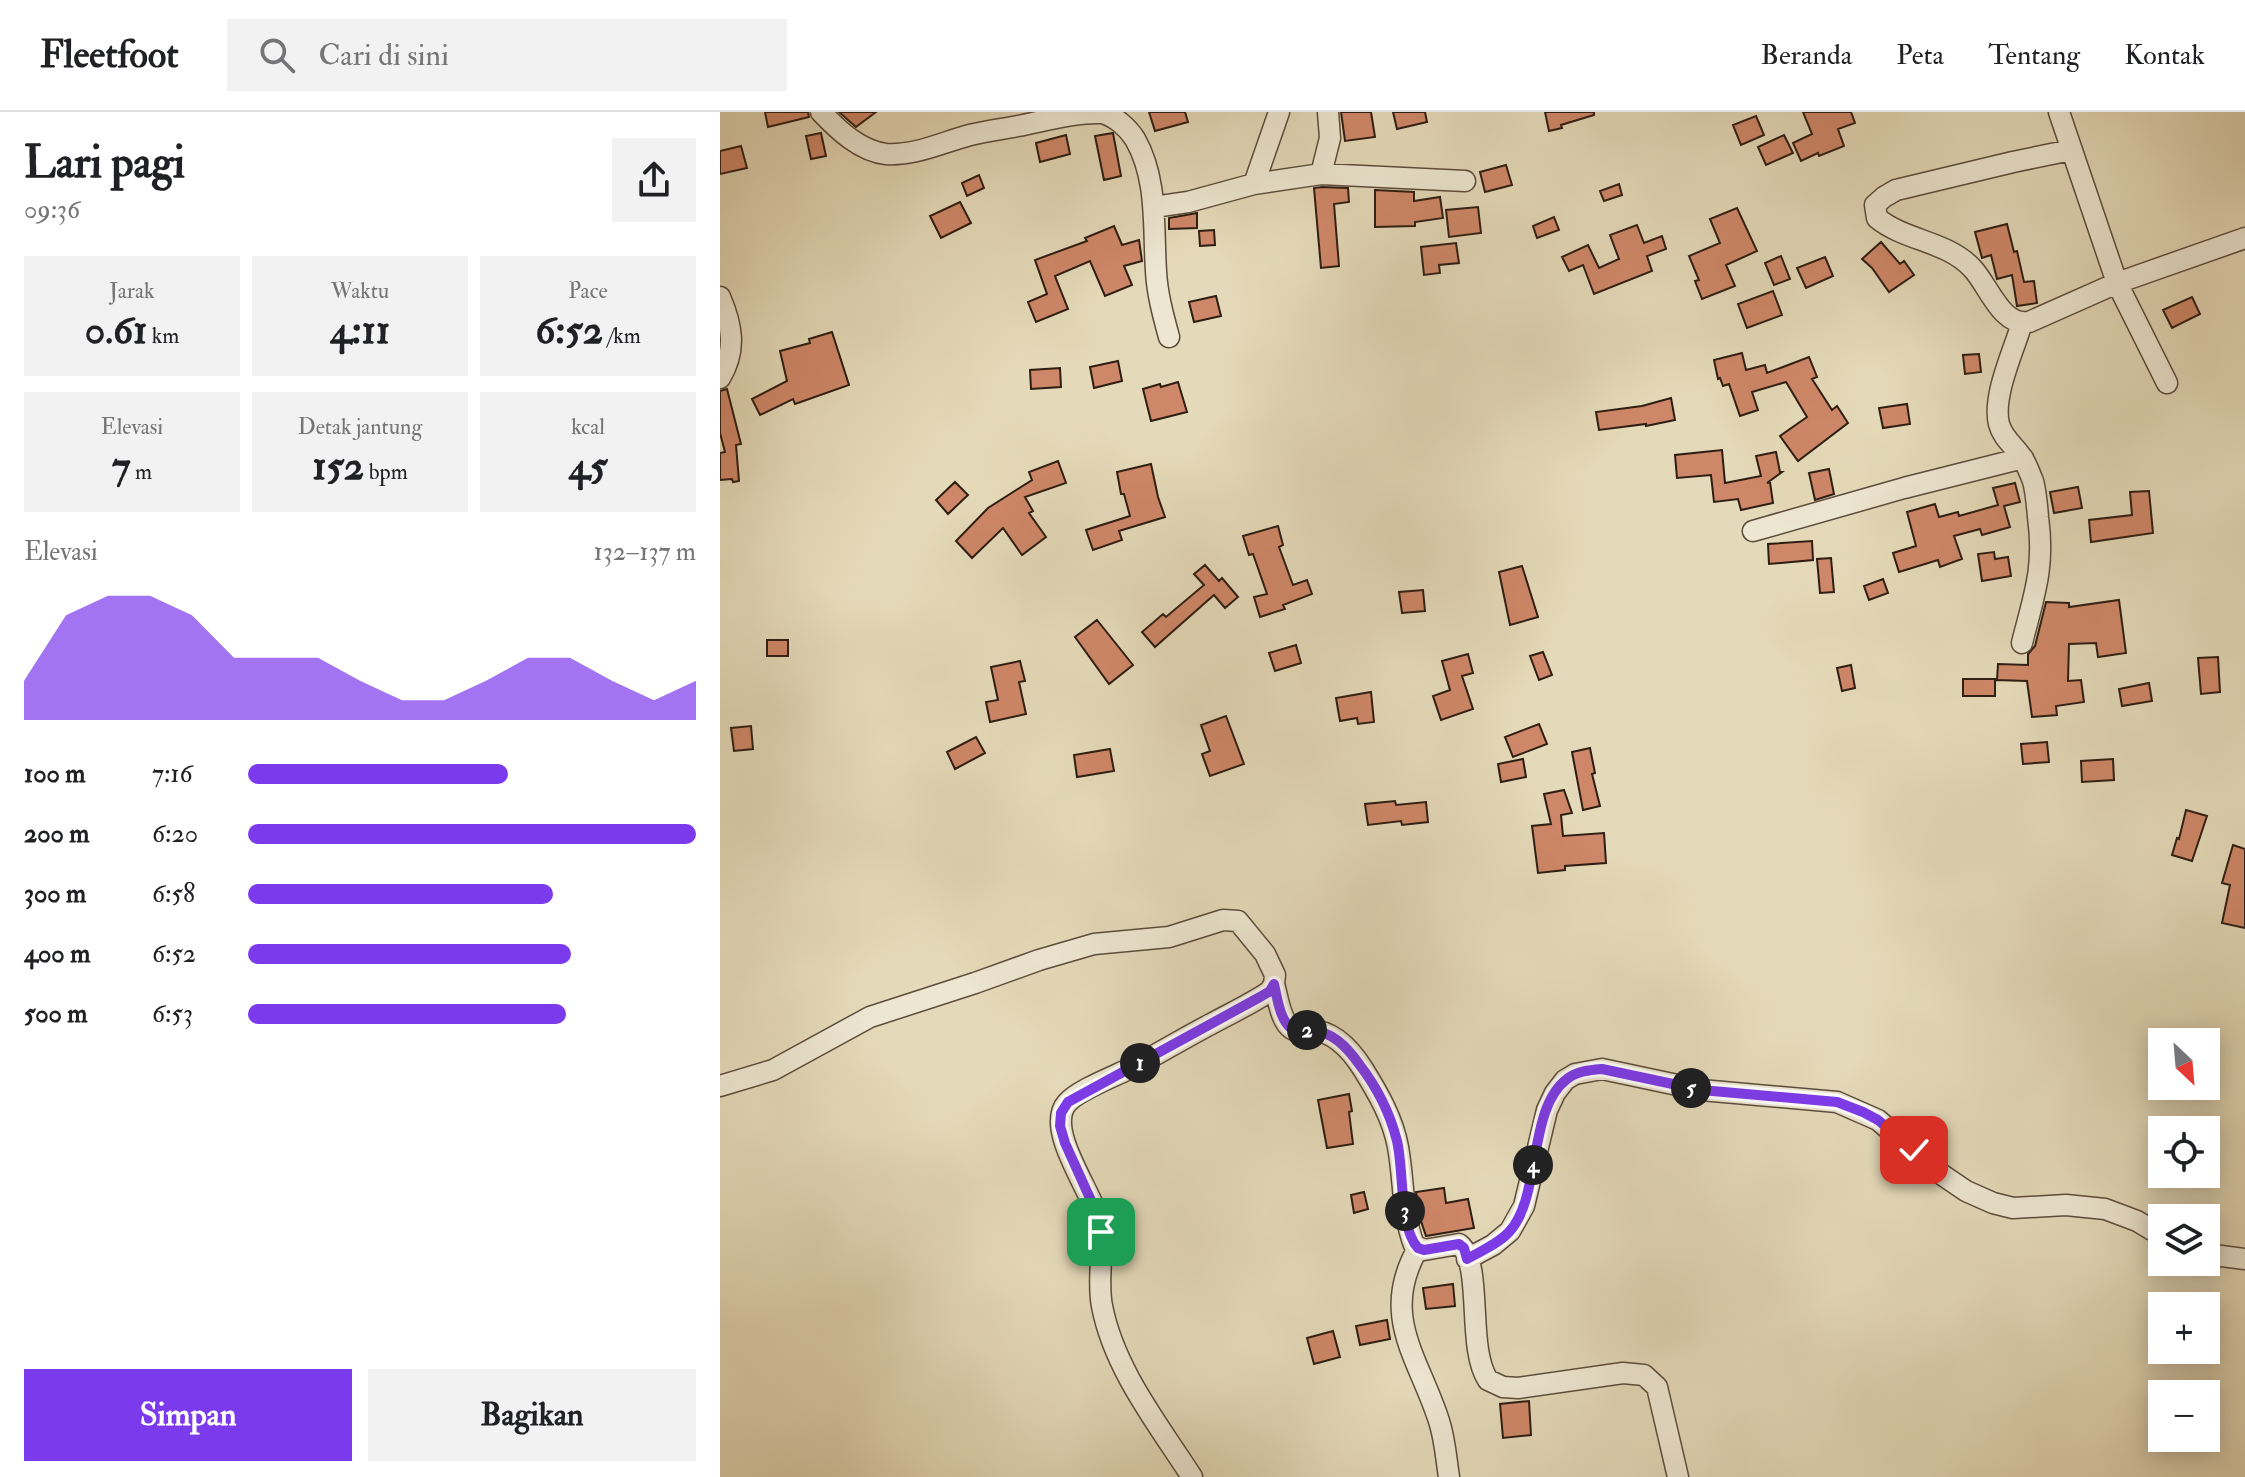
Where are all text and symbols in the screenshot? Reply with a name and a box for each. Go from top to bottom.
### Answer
search box [227,19,787,91]
text: Fleetfoot [40,31,179,79]
icon: search [255,33,299,77]
text: Cari di sini [319,37,449,74]
text: Beranda [1761,38,1852,73]
text: Peta [1896,38,1944,73]
text: Tentang [1988,38,2080,73]
text: Kontak [2124,38,2205,73]
text: Lari pagi [24,136,185,191]
button: share [612,138,696,222]
text: 09:36 [24,194,80,226]
text: Jarak [109,277,155,305]
text: Waktu [331,277,389,305]
text: Pace [568,277,608,305]
text: 0.61 [85,305,147,356]
text: 4:11 [330,305,390,356]
text: 6:52 [535,305,603,356]
text: km [147,322,179,350]
text: /km [603,322,641,350]
text: Elevasi [101,413,163,441]
text: Detak jantung [298,413,422,441]
text: kcal [571,413,605,441]
text: 7 [112,441,130,492]
text: 152 [312,441,364,492]
text: 45 [568,441,608,492]
text: m [130,458,152,486]
text: bpm [364,458,408,486]
text: Elevasi [24,536,98,568]
text: 132–137 m [594,536,696,568]
text: 100 m [24,758,85,790]
text: 7:16 [152,758,193,790]
text: 200 m [24,818,89,850]
text: 6:20 [152,818,198,850]
text: 300 m [24,878,86,910]
text: 6:58 [152,878,195,910]
text: 400 m [24,938,90,970]
text: 6:52 [152,938,196,970]
text: 500 m [24,998,88,1030]
text: 6:53 [152,998,193,1030]
pin: 2 [1287,1010,1327,1050]
text: 2 [1301,1016,1313,1044]
north arrow [2148,1028,2220,1100]
map controls [2148,1028,2220,1452]
pin: 1 [1120,1043,1160,1083]
text: 1 [1136,1049,1144,1077]
pin: 5 [1671,1068,1711,1108]
text: 5 [1686,1074,1696,1102]
pin [1880,1116,1948,1184]
button: locate [2148,1116,2220,1188]
icon: check [1892,1128,1936,1172]
pin: 4 [1513,1145,1553,1185]
text: 4 [1527,1151,1539,1179]
pin: 3 [1385,1191,1425,1231]
text: 3 [1401,1197,1409,1225]
pin [1067,1198,1135,1266]
button: layers [2148,1204,2220,1276]
icon: arrive [1079,1210,1123,1254]
button: + [2148,1292,2220,1364]
button: Simpan [24,1369,352,1461]
button: Bagikan [368,1369,696,1461]
button: − [2148,1380,2220,1452]

